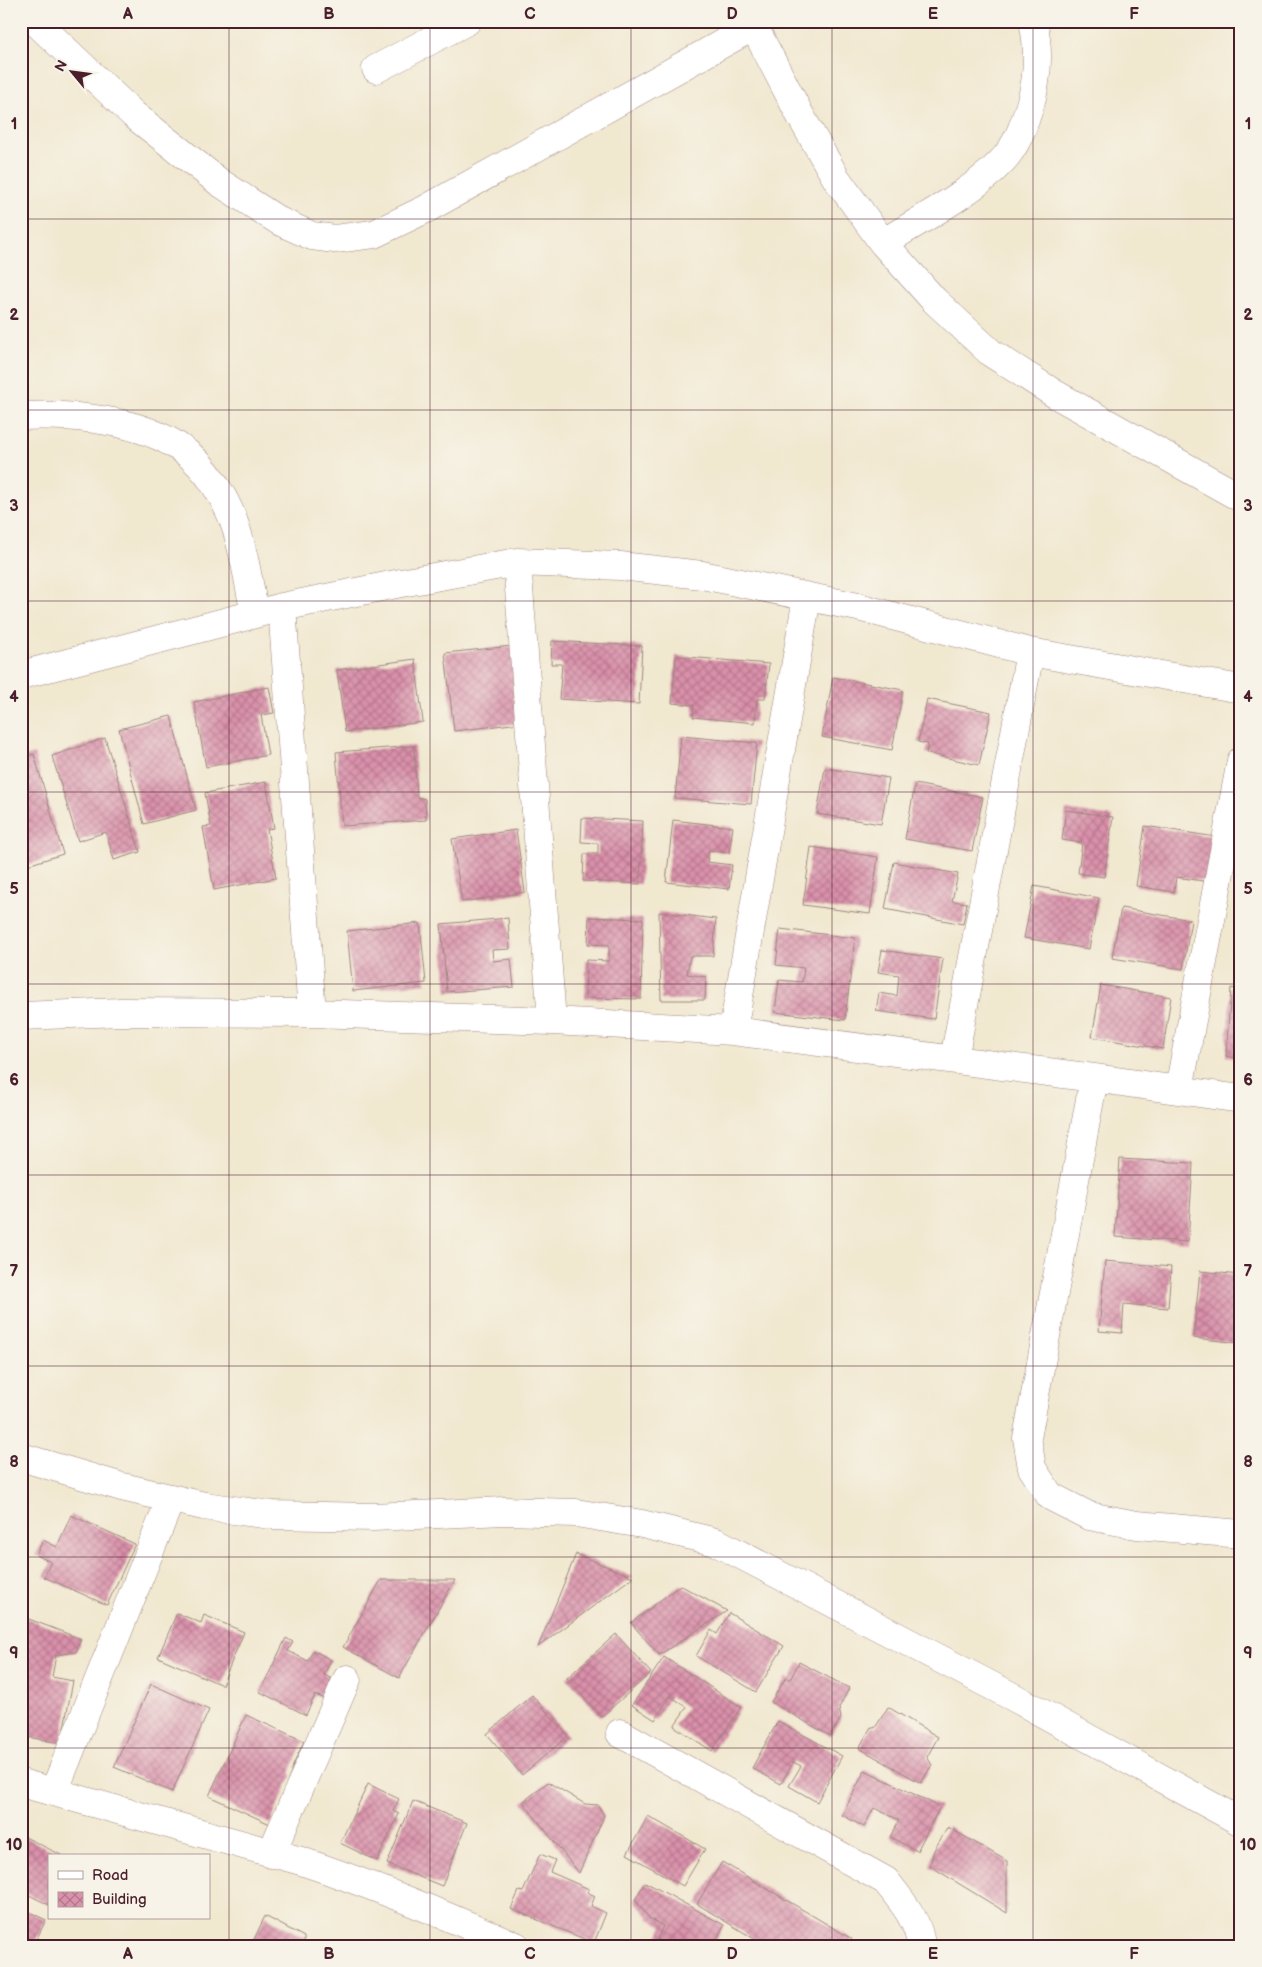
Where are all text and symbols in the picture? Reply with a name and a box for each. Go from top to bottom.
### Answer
text: A [122,5,133,24]
text: B [323,5,335,24]
text: C [524,5,536,24]
text: D [726,5,738,24]
text: E [928,5,938,24]
text: F [1129,5,1139,24]
north arrow [48,48,98,98]
text: N [51,57,71,75]
text: 1 [11,115,17,134]
text: 1 [1245,115,1251,134]
text: 2 [9,306,19,325]
text: 2 [1243,306,1253,325]
text: 3 [9,497,19,516]
text: 3 [1243,497,1253,516]
text: 4 [9,688,19,707]
text: 4 [1243,688,1253,707]
text: 5 [9,880,19,899]
text: 5 [1243,880,1253,899]
text: 6 [9,1071,19,1090]
text: 6 [1243,1071,1253,1090]
text: 7 [10,1262,19,1281]
text: 7 [1244,1262,1253,1281]
text: 8 [9,1453,19,1472]
text: 8 [1243,1453,1253,1472]
text: 9 [9,1644,19,1663]
text: 9 [1243,1644,1253,1663]
text: 10 [6,1836,22,1855]
text: 10 [1240,1836,1256,1855]
legend [48,1854,210,1920]
text: Road [92,1866,128,1885]
text: Building [92,1890,147,1909]
text: A [122,1945,133,1964]
text: B [323,1945,335,1964]
text: C [524,1945,536,1964]
text: D [726,1945,738,1964]
text: E [928,1945,938,1964]
text: F [1129,1945,1139,1964]

